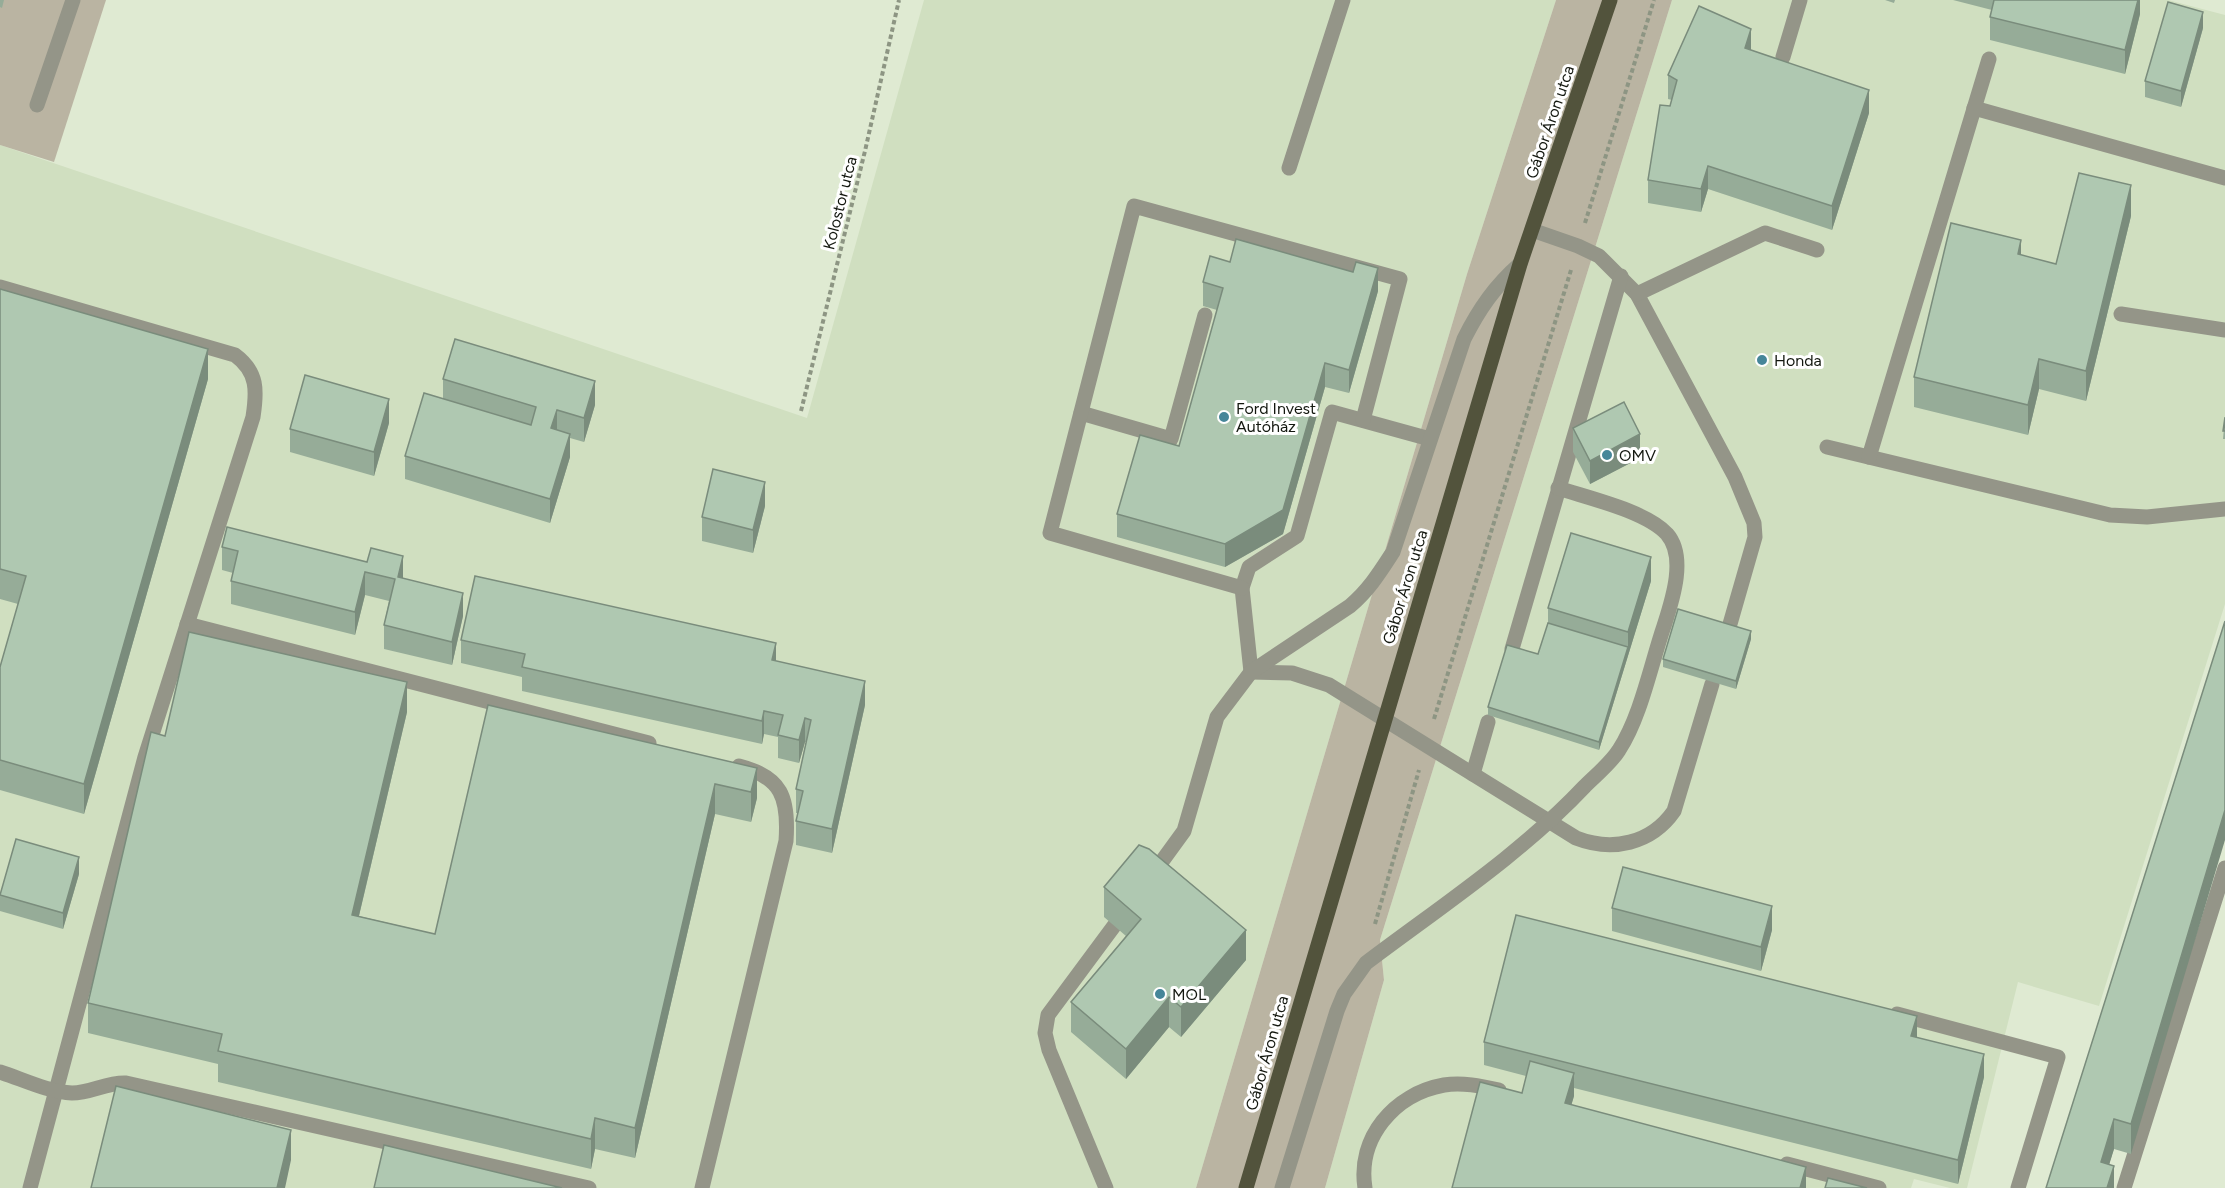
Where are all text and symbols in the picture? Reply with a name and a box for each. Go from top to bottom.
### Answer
street label: Gábor Áron utca [1522,63,1578,181]
street label: Kolostor utca [819,154,861,252]
place label: Honda [1774,351,1822,370]
marker: Honda [1755,353,1769,367]
place label: Ford Invest Autóház [1236,399,1316,436]
marker: Ford Invest Autóház [1217,410,1231,424]
place label: OMV [1619,446,1656,465]
marker: OMV [1600,448,1614,462]
street label: Gábor Áron utca [1379,528,1431,646]
place label: MOL [1172,985,1207,1004]
marker: MOL [1153,987,1167,1001]
street label: Gábor Áron utca [1242,993,1292,1113]

